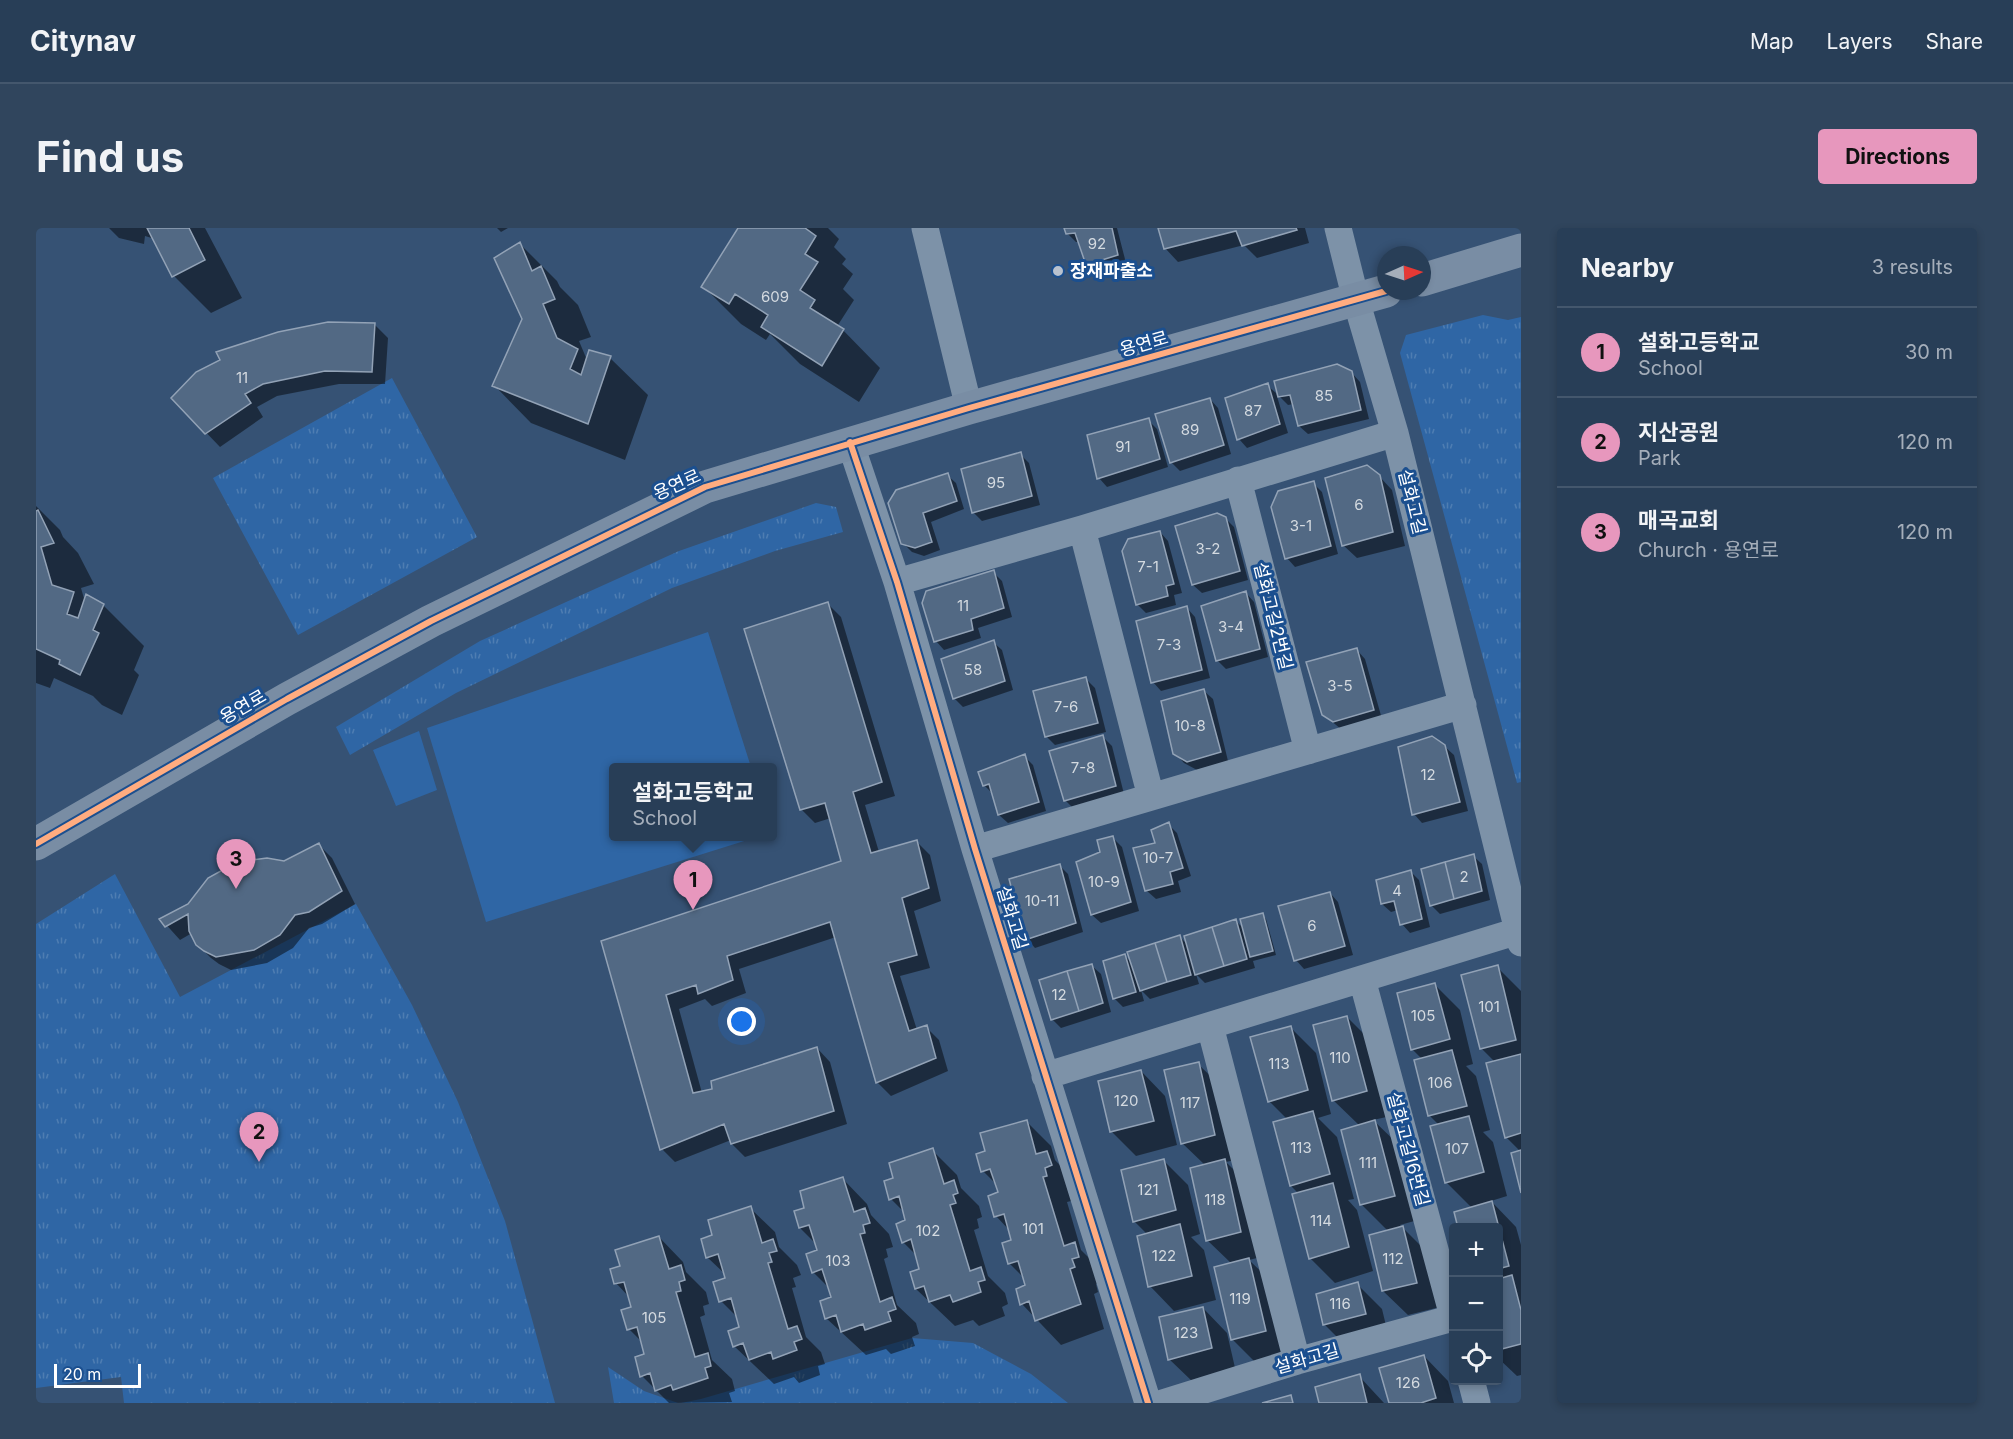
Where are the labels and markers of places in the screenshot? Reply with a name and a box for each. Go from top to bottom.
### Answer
place label: 장재파출소 [1070,260,1153,281]
marker: 장재파출소 [1051,264,1065,278]
pin: 3 [216,840,256,889]
pin: 1 [674,860,712,910]
pin: 2 [240,1112,278,1162]

